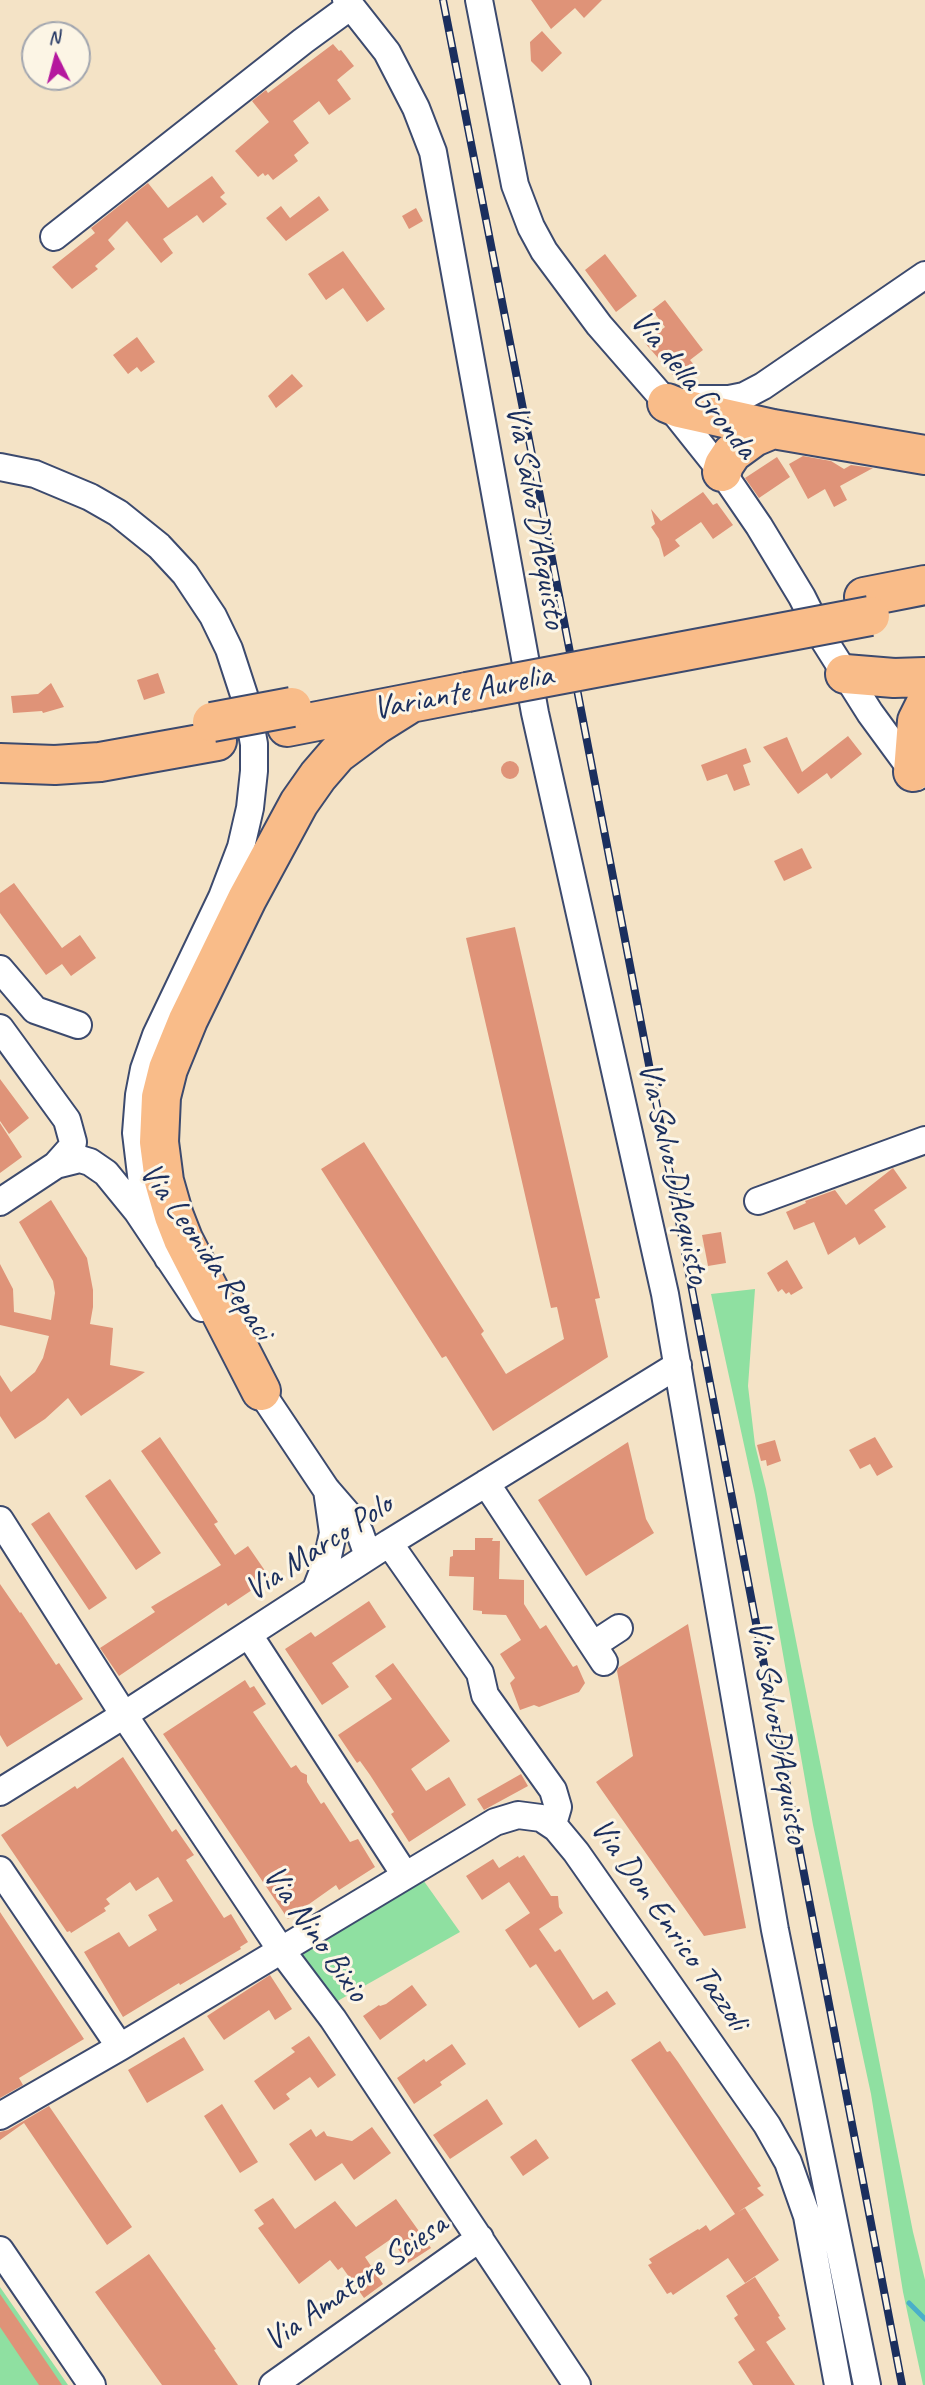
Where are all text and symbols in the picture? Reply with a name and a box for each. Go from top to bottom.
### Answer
north arrow [21,21,91,91]
text: N [47,25,61,50]
street label: Via della Gronda [621,302,765,468]
street label: Via Salvo D'Acquisto [496,402,574,632]
street label: Variante Aurelia [370,656,556,730]
street label: Via Salvo D'Acquisto [628,1059,718,1287]
street label: Via Leonida Repaci [130,1155,282,1349]
street label: Via Marco Polo [238,1486,400,1610]
street label: Via Salvo D'Acquisto [738,1617,816,1847]
street label: Via Don Enrico Tazzoli [581,1811,757,2039]
street label: Via Nino Bixio [254,1858,376,2010]
street label: Via Amatore Sciesa [257,2205,455,2361]

